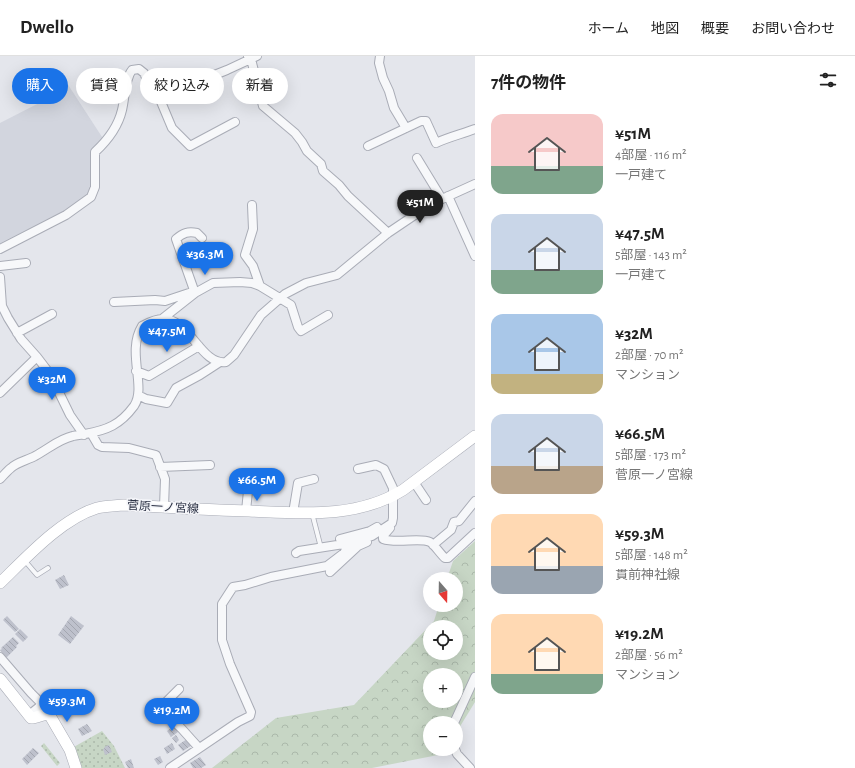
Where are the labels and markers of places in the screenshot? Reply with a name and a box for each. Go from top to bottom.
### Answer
pin: ¥51M [396,190,444,224]
pin: ¥36.3M [172,242,238,276]
pin: ¥47.5M [134,319,200,353]
pin: ¥32M [28,367,76,401]
pin: ¥66.5M [224,468,290,502]
pin: ¥59.3M [34,689,100,723]
pin: ¥19.2M [139,698,205,732]

